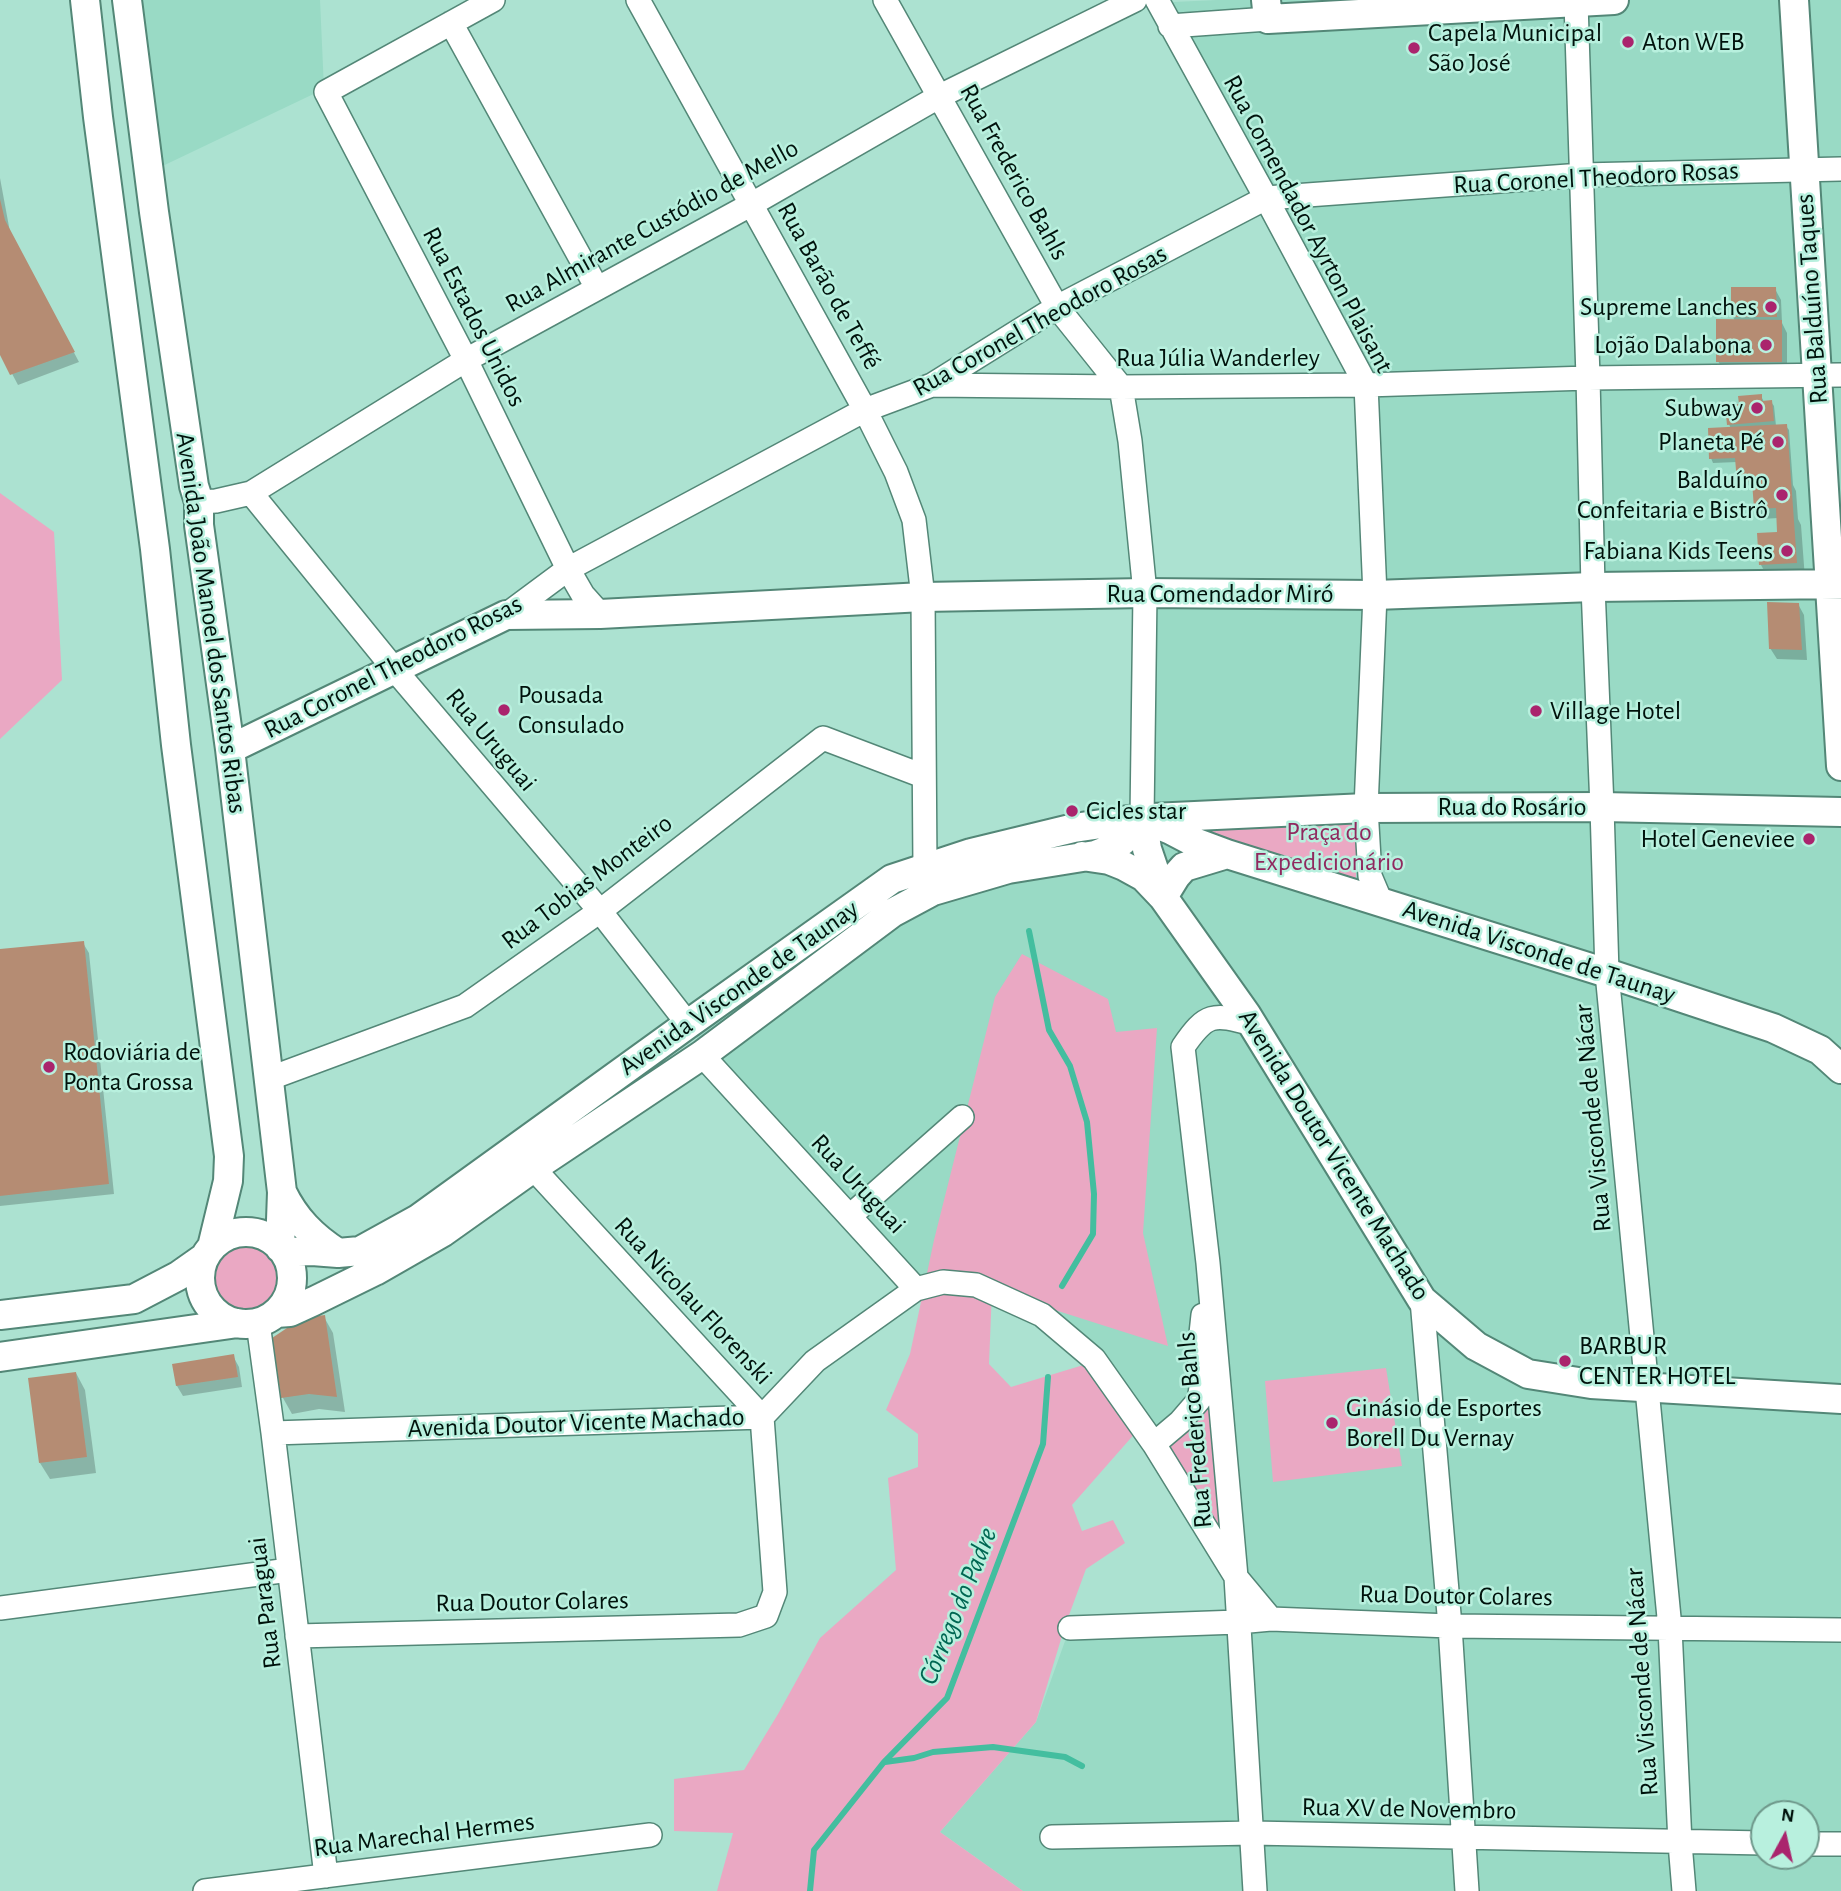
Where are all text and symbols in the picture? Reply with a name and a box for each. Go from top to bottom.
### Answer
place label: Capela Municipal São José [1428,17,1602,78]
place label: Aton WEB [1642,26,1744,58]
marker: Aton WEB [1620,34,1636,50]
marker: Capela Municipal São José [1406,40,1422,56]
street label: Rua Comendador Ayrton Plaisant [1216,70,1400,378]
street label: Rua Frederico Bahls [953,78,1075,266]
street label: Rua Almirante Custódio de Mello [500,132,804,320]
street label: Rua Coronel Theodoro Rosas [1453,155,1739,201]
street label: Rua Balduíno Taques [1789,193,1835,405]
street label: Rua Barão de Teffé [770,197,888,375]
street label: Rua Estados Unidos [415,222,533,412]
street label: Rua Coronel Theodoro Rosas [908,238,1172,404]
place label: Supreme Lanches [1580,291,1757,323]
marker: Supreme Lanches [1763,299,1779,315]
place label: Lojão Dalabona [1594,329,1752,361]
marker: Lojão Dalabona [1758,337,1774,353]
street label: Rua Júlia Wanderley [1116,342,1320,374]
place label: Subway [1665,392,1743,424]
marker: Subway [1749,400,1765,416]
place label: Planeta Pé [1658,426,1764,458]
street label: Avenida João Manoel dos Santos Ribas [169,431,253,815]
marker: Planeta Pé [1770,434,1786,450]
place label: Balduíno Confeitaria e Bistrô [1577,464,1768,526]
marker: Balduíno Confeitaria e Bistrô [1774,487,1790,503]
place label: Fabiana Kids Teens [1583,535,1773,567]
marker: Fabiana Kids Teens [1779,543,1795,559]
street label: Rua Comendador Miró [1106,578,1334,610]
street label: Rua Coronel Theodoro Rosas [259,588,527,746]
place label: Pousada Consulado [518,679,624,740]
street label: Rua Uruguai [439,682,543,798]
place label: Village Hotel [1550,695,1681,727]
marker: Pousada Consulado [496,702,512,718]
marker: Village Hotel [1528,703,1544,719]
street label: Rua do Rosário [1437,791,1587,823]
place label: Cicles star [1086,795,1186,827]
marker: Cicles star [1064,803,1080,819]
street label: Rua Tobias Monteiro [495,808,679,956]
park label: Praça do Expedicionário [1254,816,1404,878]
place label: Hotel Geneviee [1641,823,1795,855]
marker: Hotel Geneviee [1801,831,1817,847]
street label: Avenida Visconde de Taunay [1399,893,1679,1011]
street label: Avenida Visconde de Taunay [613,894,865,1082]
street label: Rua Visconde de Nácar [1567,1003,1619,1233]
street label: Avenida Doutor Vicente Machado [1231,1004,1437,1306]
place label: Rodoviária de Ponta Grossa [63,1036,201,1098]
marker: Rodoviária de Ponta Grossa [41,1059,57,1075]
street label: Rua Uruguai [804,1128,912,1240]
street label: Rua Nicolau Florenski [607,1211,779,1391]
place label: BARBUR CENTER HOTEL [1579,1330,1735,1392]
street label: Rua Frederico Bahls [1171,1331,1219,1529]
marker: BARBUR CENTER HOTEL [1557,1353,1573,1369]
place label: Ginásio de Esportes Borell Du Vernay [1346,1392,1542,1454]
street label: Avenida Doutor Vicente Machado [407,1402,745,1444]
marker: Ginásio de Esportes Borell Du Vernay [1324,1415,1340,1431]
water label: Córrego do Padre [911,1522,1005,1690]
street label: Rua Paraguai [241,1535,289,1671]
street label: Rua Visconde de Nácar [1618,1567,1666,1797]
street label: Rua Doutor Colares [1359,1579,1553,1613]
street label: Rua Doutor Colares [435,1585,629,1619]
street label: Rua XV de Novembro [1301,1792,1517,1826]
north arrow [1750,1800,1820,1870]
text: N [1780,1805,1796,1826]
street label: Rua Marechal Hermes [312,1806,536,1864]

